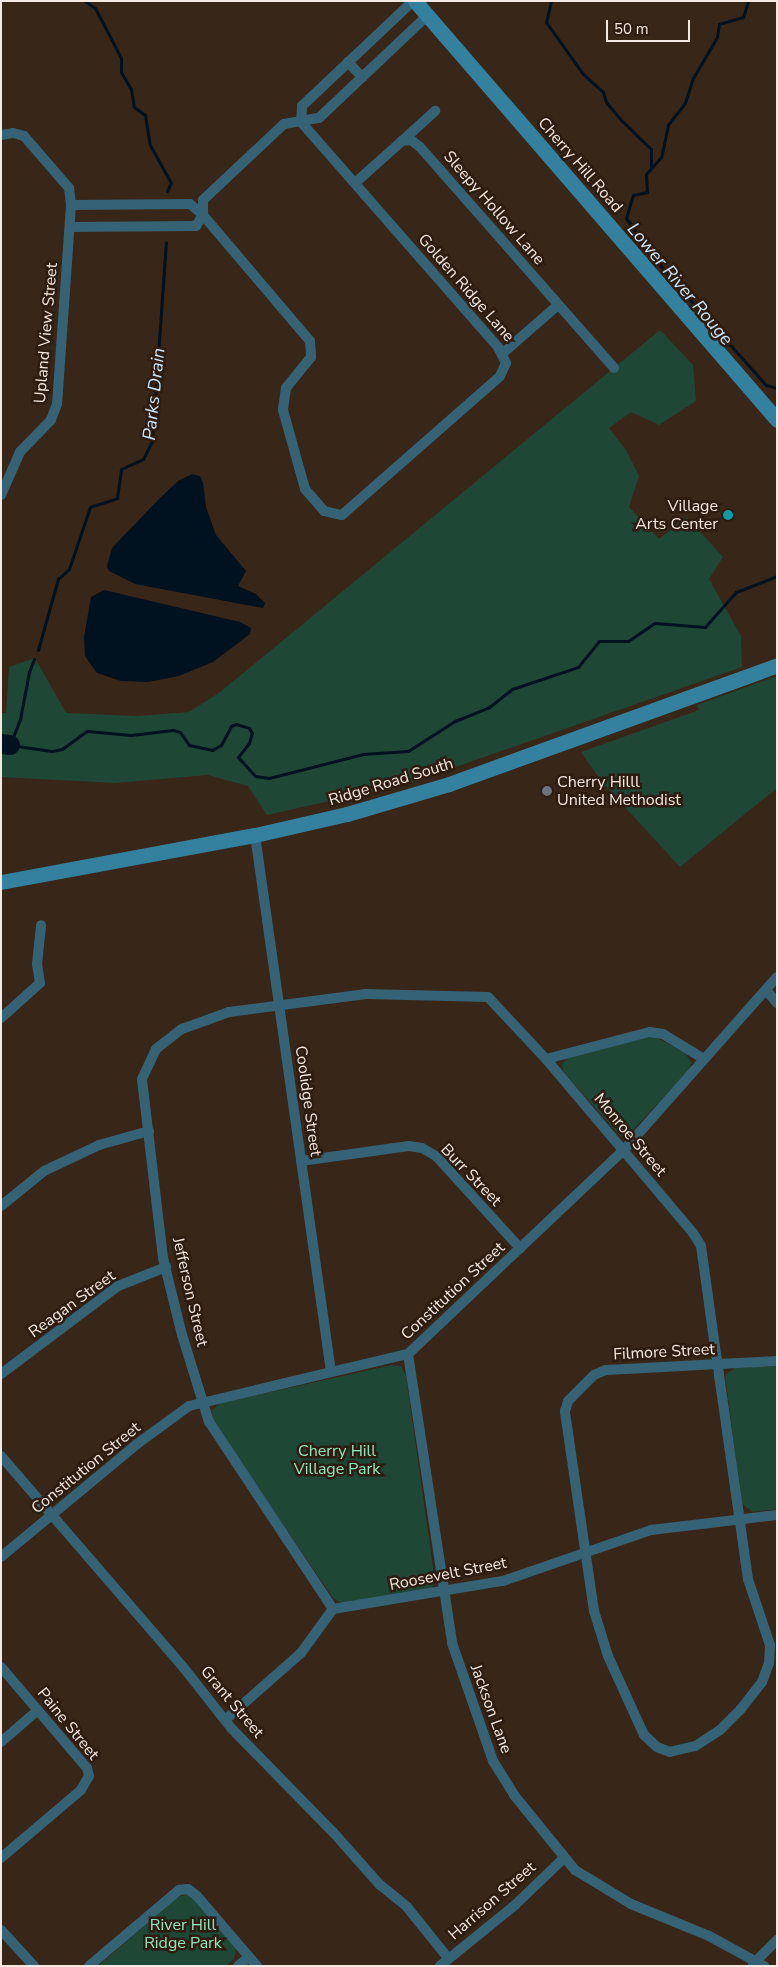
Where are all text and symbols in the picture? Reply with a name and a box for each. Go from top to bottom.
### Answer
scale bar [608,10,692,42]
text: 50 m [614,19,649,39]
street label: Cherry Hill Road [534,114,626,216]
street label: Sleepy Hollow Lane [439,147,549,269]
water label: Lower River Rouge [622,218,738,350]
street label: Golden Ridge Lane [414,230,518,346]
street label: Upland View Street [30,262,62,404]
water label: Parks Drain [138,347,170,441]
place label: Village Arts Center [635,496,718,534]
marker: Village Arts Center [722,509,734,521]
street label: Ridge Road South [326,754,456,810]
place label: Cherry Hilll United Methodist [557,772,681,810]
marker: Cherry Hilll United Methodist [541,785,553,797]
street label: Coolidge Street [291,1044,325,1158]
street label: Monroe Street [590,1090,670,1180]
street label: Burr Street [437,1140,505,1210]
street label: Jefferson Street [168,1236,212,1348]
street label: Constitution Street [397,1238,509,1344]
street label: Reagan Street [25,1266,119,1342]
street label: Filmore Street [613,1340,715,1364]
street label: Constitution Street [28,1418,144,1518]
park label: Cherry Hill Village Park [294,1441,380,1479]
street label: Roosevelt Street [388,1553,508,1595]
street label: Grant Street [196,1662,268,1742]
street label: Jackson Lane [466,1662,516,1756]
street label: Paine Street [33,1684,103,1764]
street label: Harrison Street [444,1858,540,1944]
park label: River Hill Ridge Park [144,1915,222,1953]

